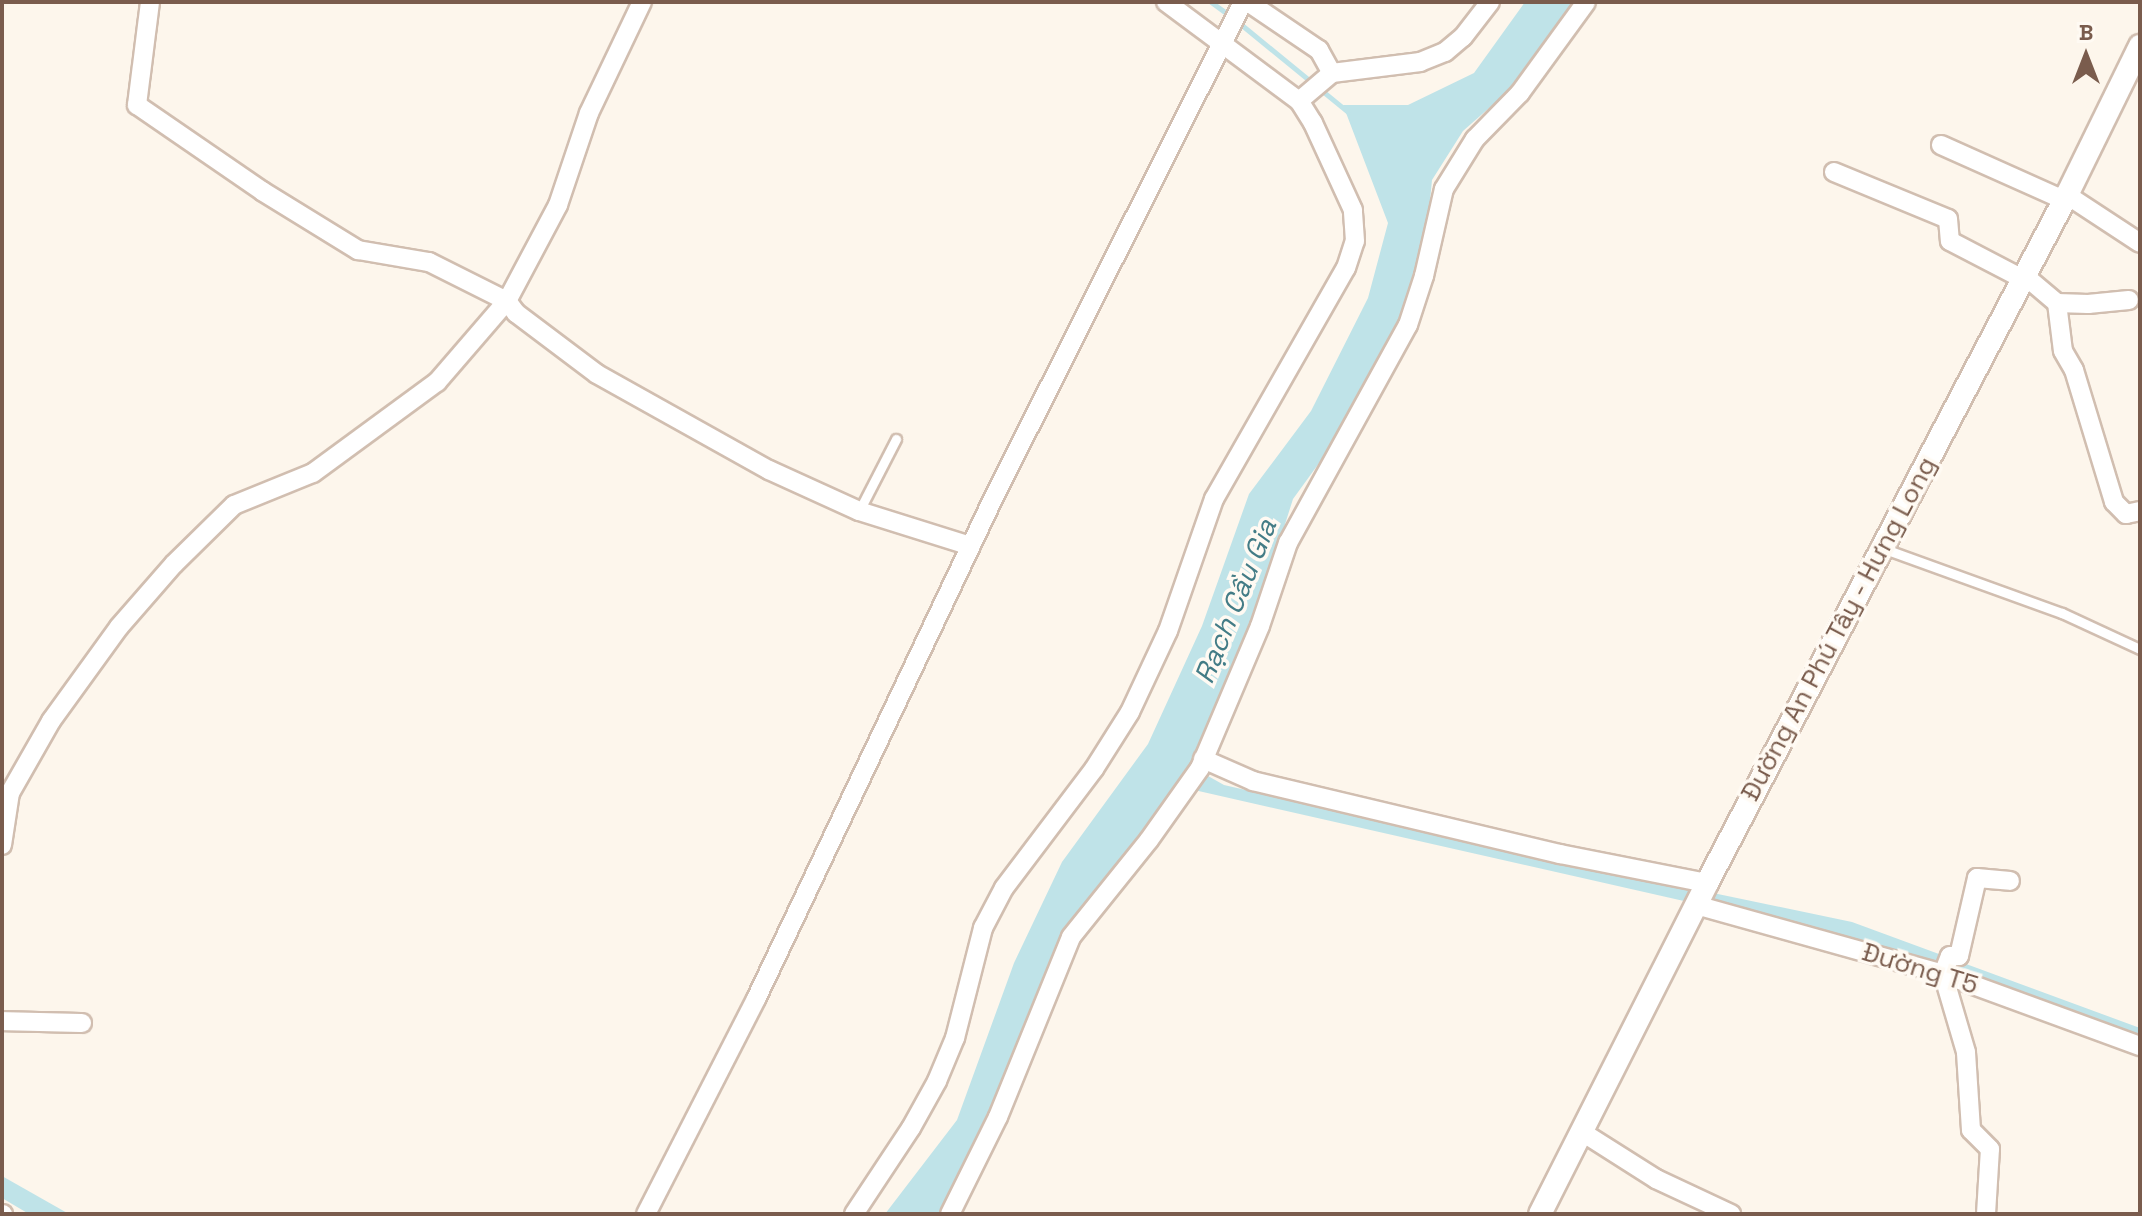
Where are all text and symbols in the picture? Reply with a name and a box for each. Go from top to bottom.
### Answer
north arrow [2046,16,2126,96]
text: B [2079,18,2093,46]
street label: Đường An Phú Tây - Hưng Long [1734,451,1944,807]
water label: Rạch Cầu Gia [1187,514,1283,688]
street label: Đường T5 [1858,936,1982,1002]

